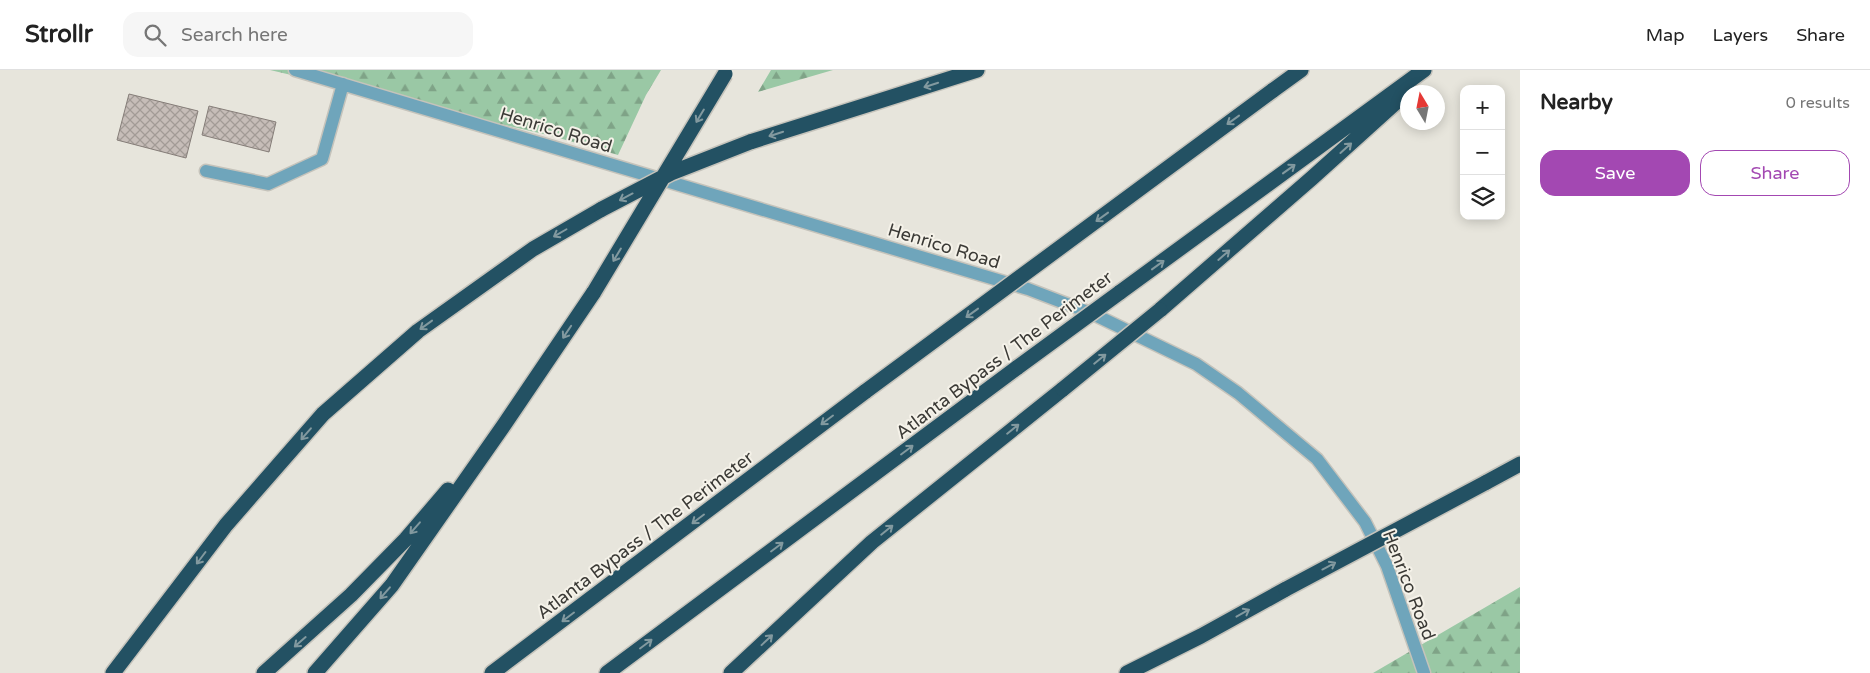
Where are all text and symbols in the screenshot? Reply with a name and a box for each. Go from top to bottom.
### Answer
search box [123,12,473,57]
text: Strollr [25,20,93,49]
icon: search [141,21,169,49]
text: Search here [181,24,288,46]
text: Map [1646,24,1685,46]
text: Layers [1713,24,1768,46]
text: Share [1796,24,1845,46]
one-way arrow [923,80,939,90]
north arrow [1400,85,1445,130]
map controls [1460,85,1505,220]
button: + [1460,85,1505,130]
text: Nearby [1540,90,1613,115]
text: 0 results [1786,93,1850,113]
street label: Henrico Road [497,102,615,158]
one-way arrow [695,108,705,122]
one-way arrow [1226,115,1240,125]
one-way arrow [768,129,784,139]
button: − [1460,130,1505,175]
one-way arrow [1339,142,1352,153]
button: Save [1540,150,1690,196]
button: Share [1700,150,1850,196]
one-way arrow [1282,163,1295,174]
button: layers [1460,175,1505,220]
one-way arrow [619,193,634,202]
one-way arrow [1095,212,1109,222]
street label: Henrico Road [885,218,1003,274]
one-way arrow [553,229,568,239]
one-way arrow [611,248,621,262]
one-way arrow [1217,249,1230,261]
one-way arrow [1151,259,1164,270]
street label: Atlanta Bypass / The Perimeter [891,266,1117,444]
one-way arrow [965,308,979,318]
one-way arrow [420,320,433,331]
one-way arrow [562,325,572,339]
one-way arrow [1094,353,1107,364]
one-way arrow [821,415,834,426]
one-way arrow [1007,423,1020,434]
one-way arrow [300,428,312,441]
one-way arrow [900,445,914,455]
street label: Atlanta Bypass / The Perimeter [532,446,758,624]
one-way arrow [692,513,705,524]
one-way arrow [410,521,421,534]
one-way arrow [880,525,893,536]
street label: Henrico Road [1378,527,1440,643]
one-way arrow [770,542,784,552]
one-way arrow [195,551,206,564]
one-way arrow [1321,561,1336,571]
one-way arrow [379,586,391,599]
one-way arrow [1236,607,1250,617]
one-way arrow [562,611,575,622]
one-way arrow [760,634,773,646]
one-way arrow [293,636,306,648]
one-way arrow [639,639,653,649]

